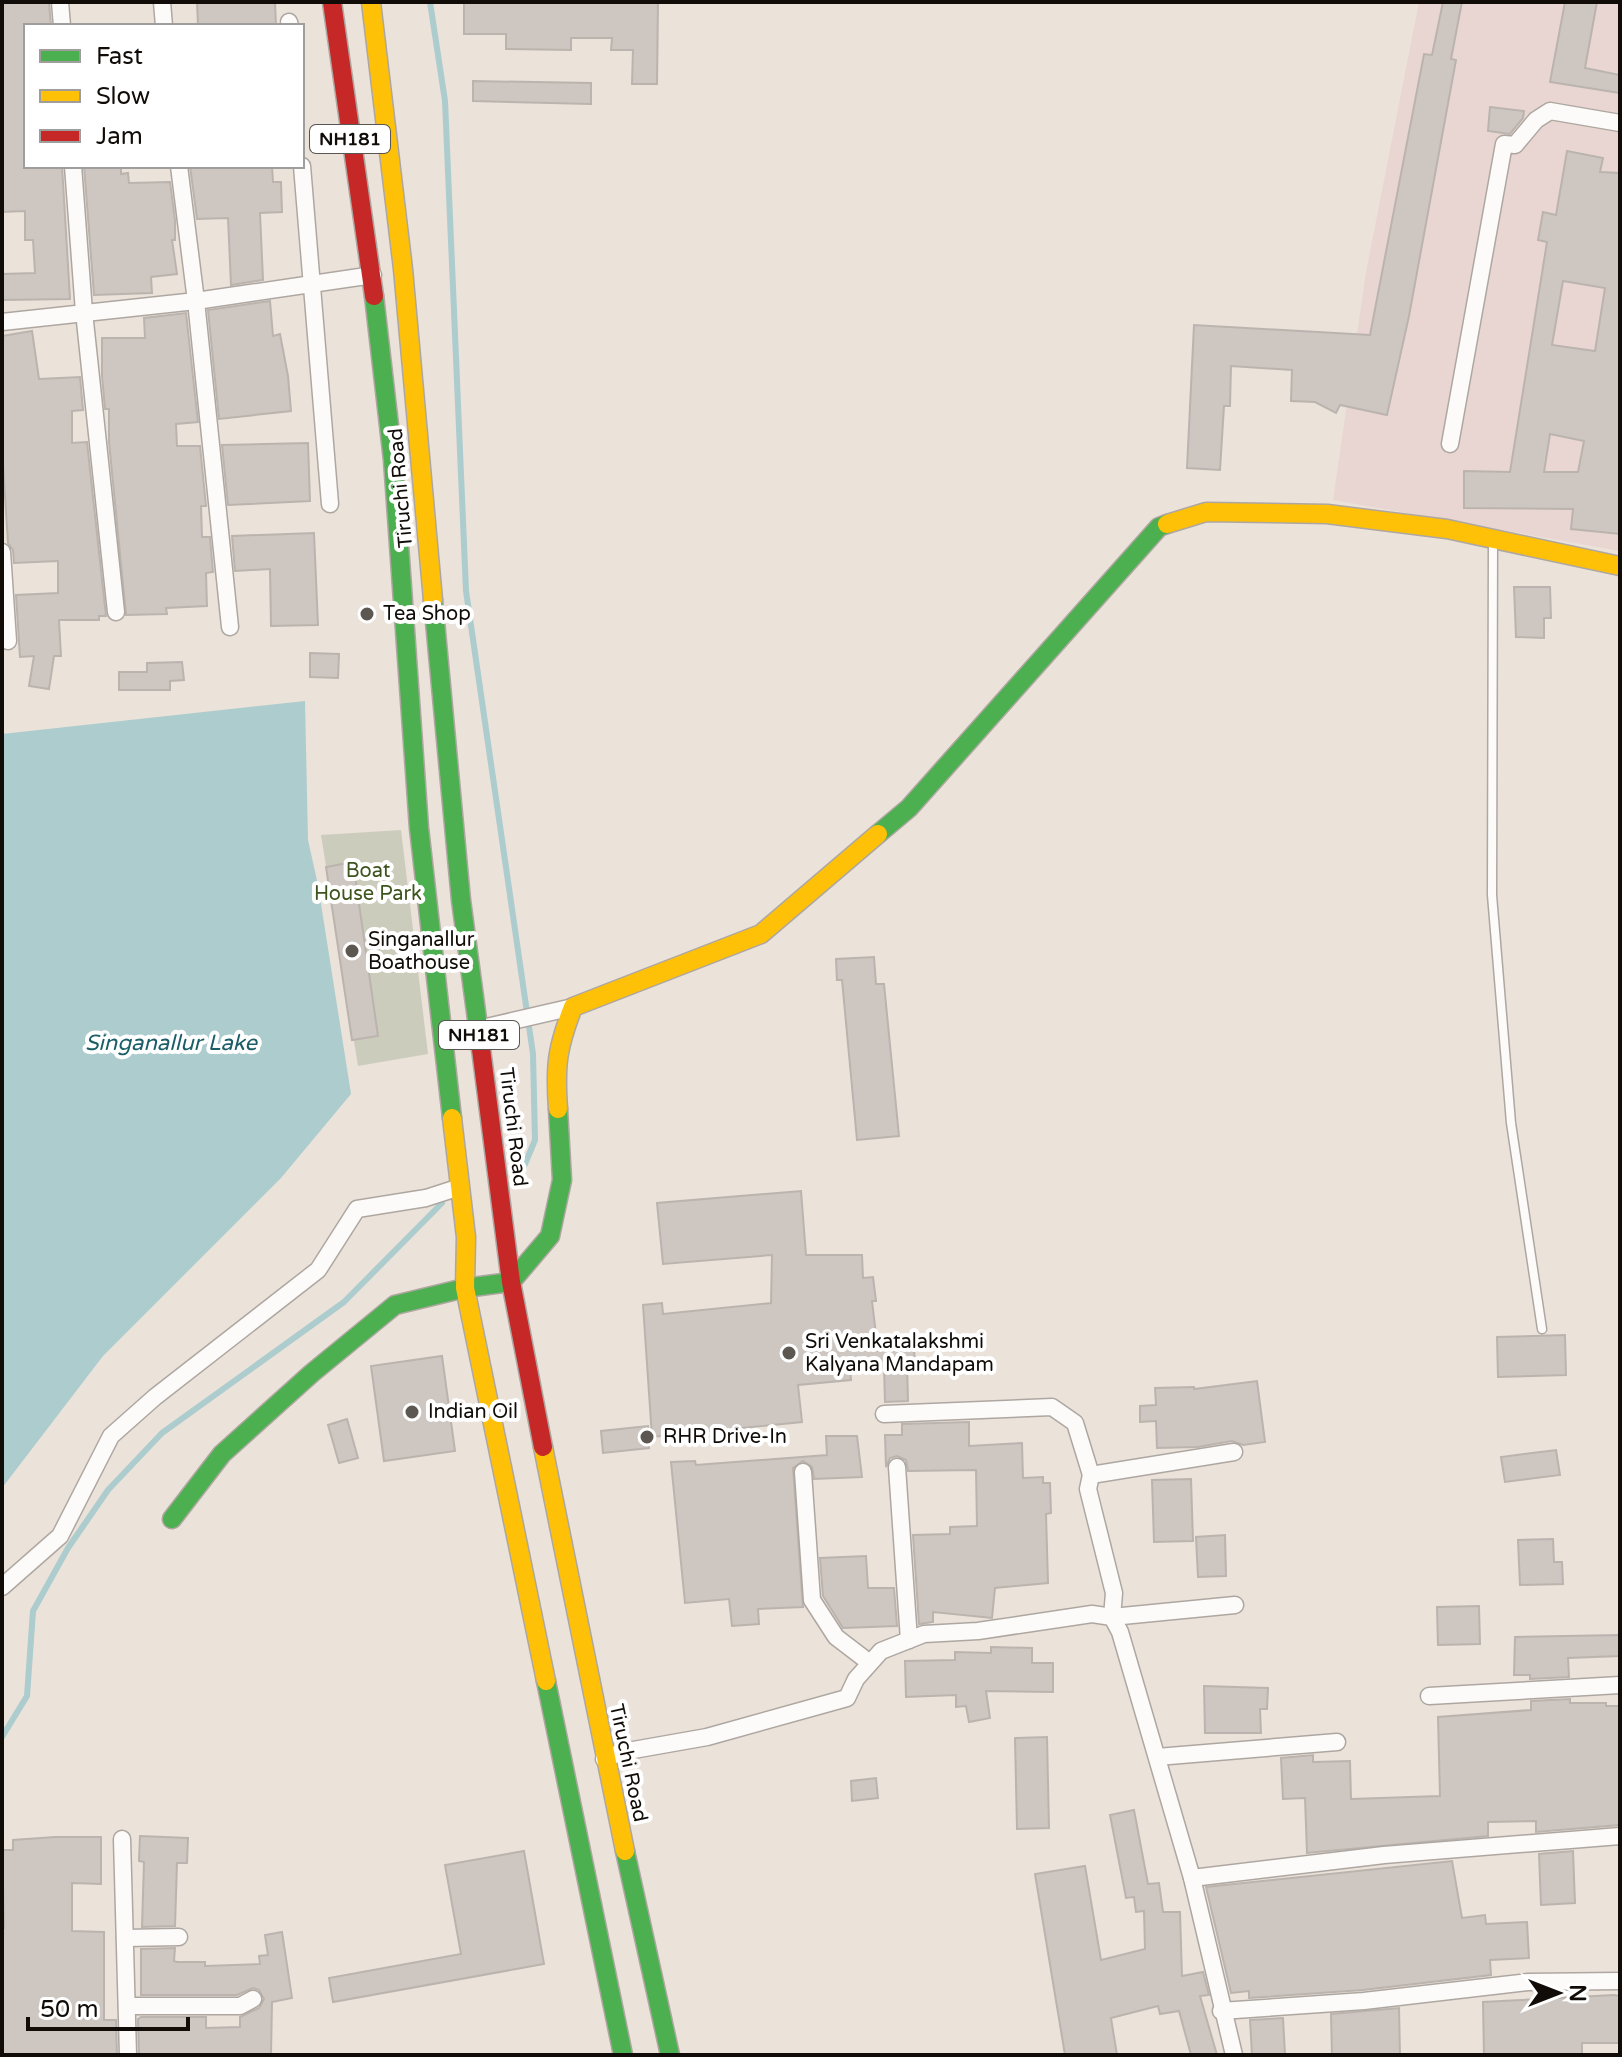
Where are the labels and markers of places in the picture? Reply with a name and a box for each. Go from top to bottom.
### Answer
place label: Tea Shop [383,602,471,626]
marker: Tea Shop [358,605,376,623]
place label: Singanallur Boathouse [368,928,475,975]
marker: Singanallur Boathouse [343,942,361,960]
place label: Sri Venkatalakshmi Kalyana Mandapam [805,1330,994,1377]
marker: Sri Venkatalakshmi Kalyana Mandapam [780,1344,798,1362]
place label: Indian Oil [428,1400,518,1424]
marker: Indian Oil [403,1403,421,1421]
place label: RHR Drive-In [663,1425,787,1449]
marker: RHR Drive-In [638,1428,656,1446]

